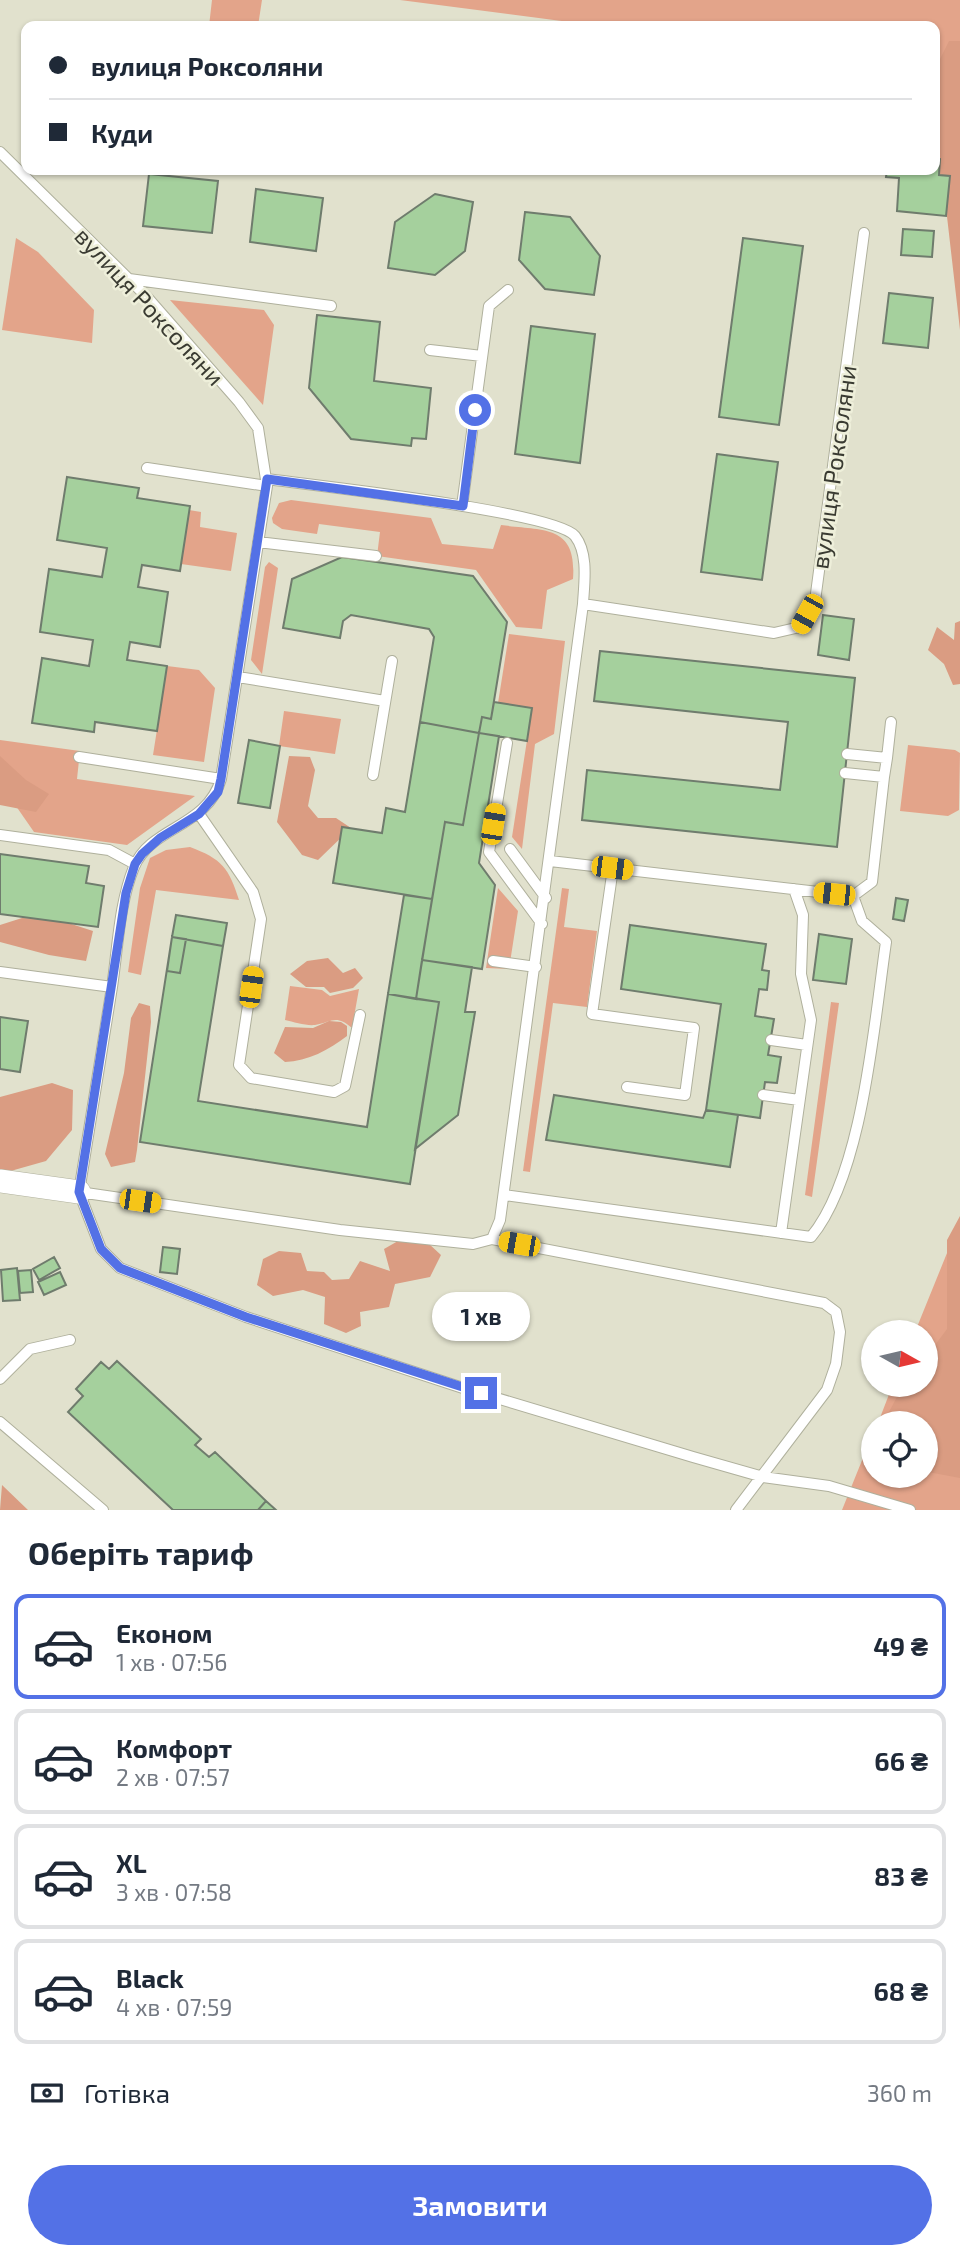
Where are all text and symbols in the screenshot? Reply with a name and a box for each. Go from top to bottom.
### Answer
text: вулиця Роксоляни [91,50,323,81]
text: Куди [91,117,153,148]
street label: вулиця Роксоляни [69,221,231,392]
street label: вулиця Роксоляни [804,363,863,571]
route start [459,394,491,426]
car [788,591,827,637]
car [480,802,507,846]
car [590,855,635,881]
car [813,881,856,907]
car [238,965,265,1009]
car [118,1188,163,1214]
car [497,1230,542,1258]
callout: 1 хв [432,1292,530,1340]
text: 1 хв [460,1302,502,1330]
north arrow [861,1320,938,1396]
map controls [861,1320,938,1488]
route end [465,1377,497,1409]
button: locate [861,1411,938,1488]
text: Оберіть тариф [28,1533,254,1571]
icon: car [32,1615,95,1678]
text: Економ [116,1617,213,1648]
text: 49 ₴ [873,1630,928,1661]
text: 1 хв · 07:56 [116,1648,227,1676]
icon: car [32,1730,95,1793]
text: Комфорт [116,1732,232,1763]
text: 66 ₴ [874,1745,928,1776]
text: 2 хв · 07:57 [116,1763,230,1791]
icon: car [32,1845,95,1908]
text: XL [116,1847,147,1878]
text: 83 ₴ [874,1860,928,1891]
text: 3 хв · 07:58 [116,1878,232,1906]
icon: car [32,1960,95,2023]
text: Black [116,1962,184,1993]
text: 68 ₴ [874,1975,928,2006]
text: 4 хв · 07:59 [116,1993,232,2021]
icon: cash [28,2074,66,2112]
text: Готівка [84,2077,170,2108]
text: 360 m [867,2079,932,2107]
button: Замовити [28,2165,932,2245]

